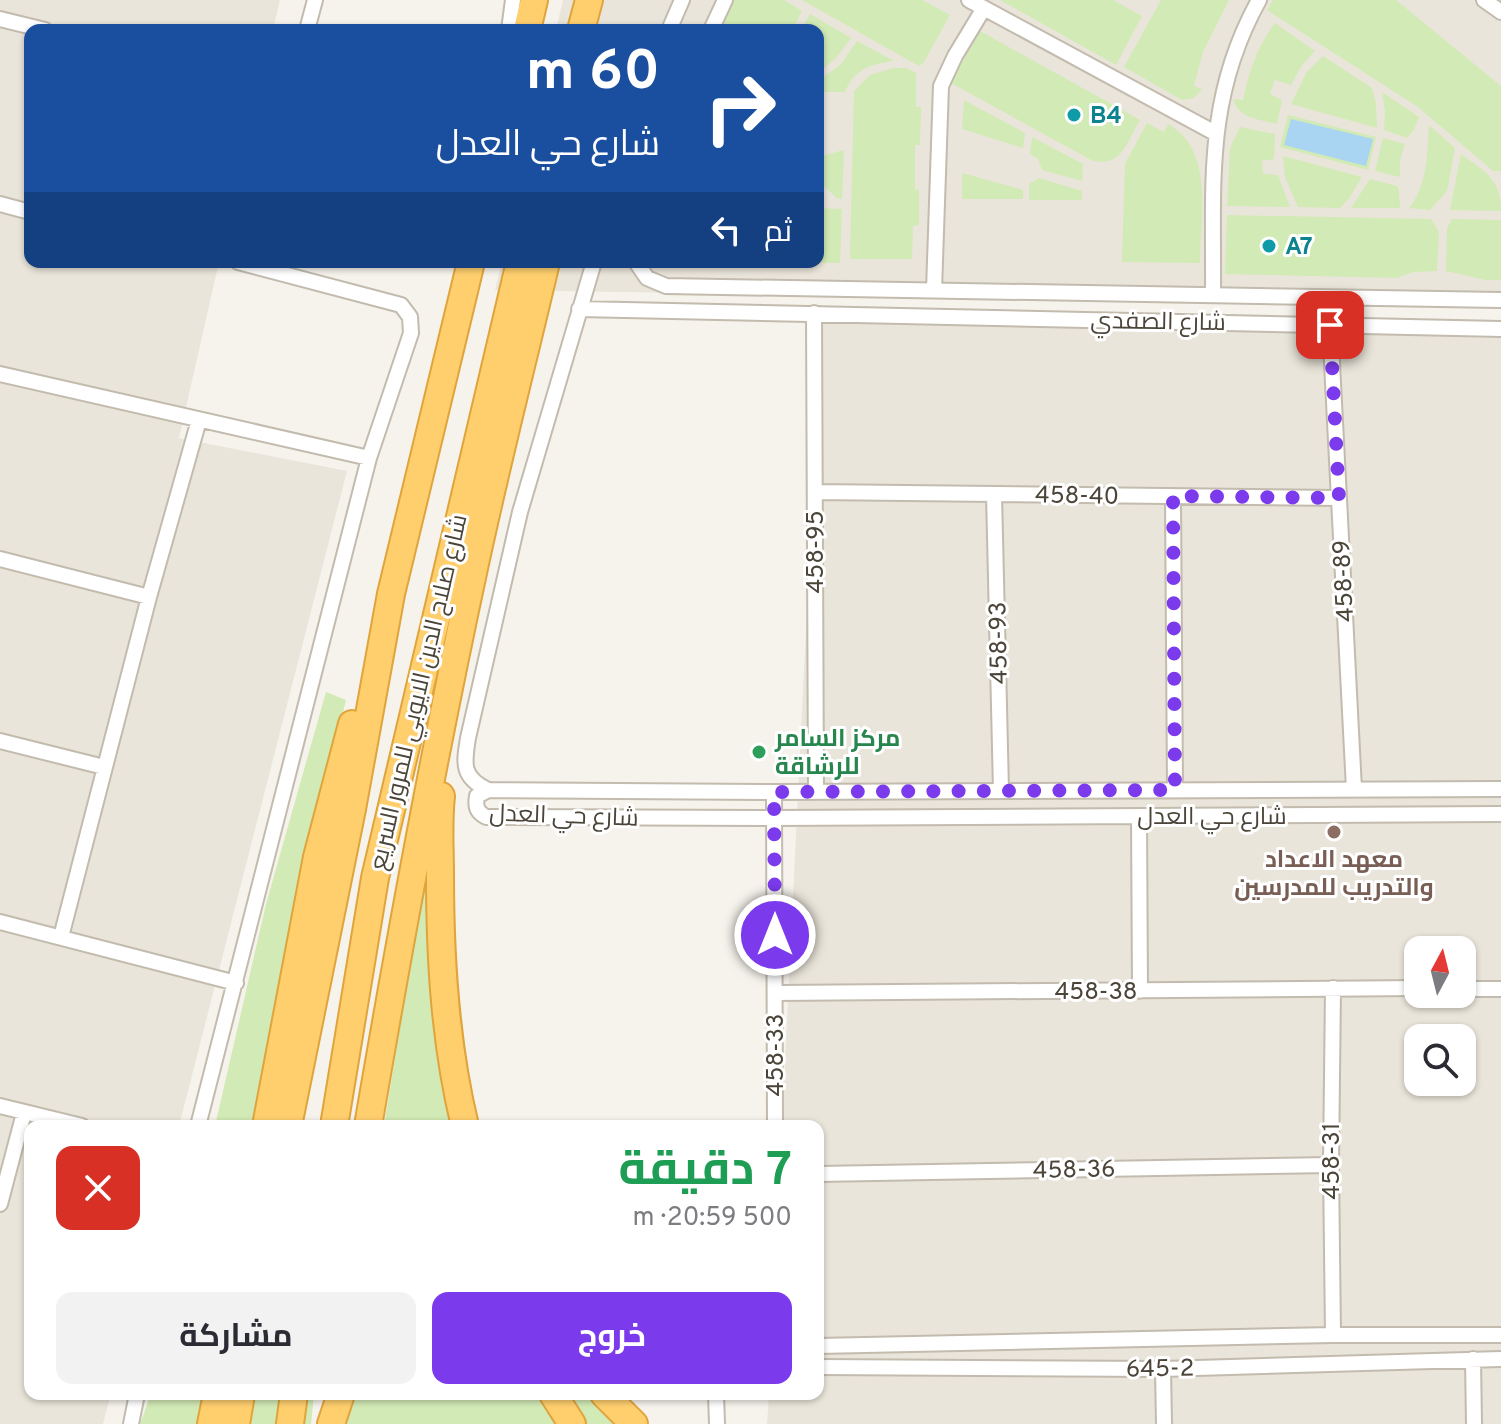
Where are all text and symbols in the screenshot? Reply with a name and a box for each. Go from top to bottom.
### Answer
text: 60 m [526,39,660,109]
icon: right [688,56,792,160]
place label: B4 [1090,102,1122,132]
marker: B4 [1065,106,1083,124]
text: شارع حي العدل [436,123,660,169]
icon: left [704,208,748,252]
text: ثم [764,215,792,252]
place label: A7 [1285,233,1313,263]
marker: A7 [1260,237,1278,255]
pin [1296,291,1364,359]
icon: arrive [1308,303,1352,347]
street label: شارع الصفدي [1090,307,1226,340]
street label: 458-40 [1035,481,1119,513]
street label: 458-95 [802,510,832,594]
street label: شارع صلاح الدين الايوبي للمرور السريع [364,512,477,874]
street label: 458-89 [1328,539,1362,623]
street label: 458-93 [984,601,1016,685]
place label: مركز السامر للرشاقة [774,725,900,783]
marker: مركز السامر للرشاقة [750,743,768,761]
street label: شارع حي العدل [489,799,639,837]
street label: شارع حي العدل [1137,803,1287,835]
marker: معهد الاعداد والتدريب للمدرسين [1325,823,1343,841]
place label: معهد الاعداد والتدريب للمدرسين [1234,846,1434,904]
position arrow [733,893,817,977]
north arrow [1404,936,1476,1008]
map controls [1404,936,1476,1096]
street label: 458-38 [1054,978,1138,1008]
street label: 458-33 [762,1014,792,1096]
button: search [1404,1024,1476,1096]
street label: 458-31 [1318,1122,1348,1200]
text: 7 دقيقة [619,1142,792,1202]
button: close [56,1146,140,1230]
street label: 458-36 [1032,1155,1116,1187]
text: 500 m · 20:59 [632,1202,792,1235]
button: مشاركة [56,1292,416,1384]
button: خروج [432,1292,792,1384]
street label: 645-2 [1126,1354,1194,1386]

